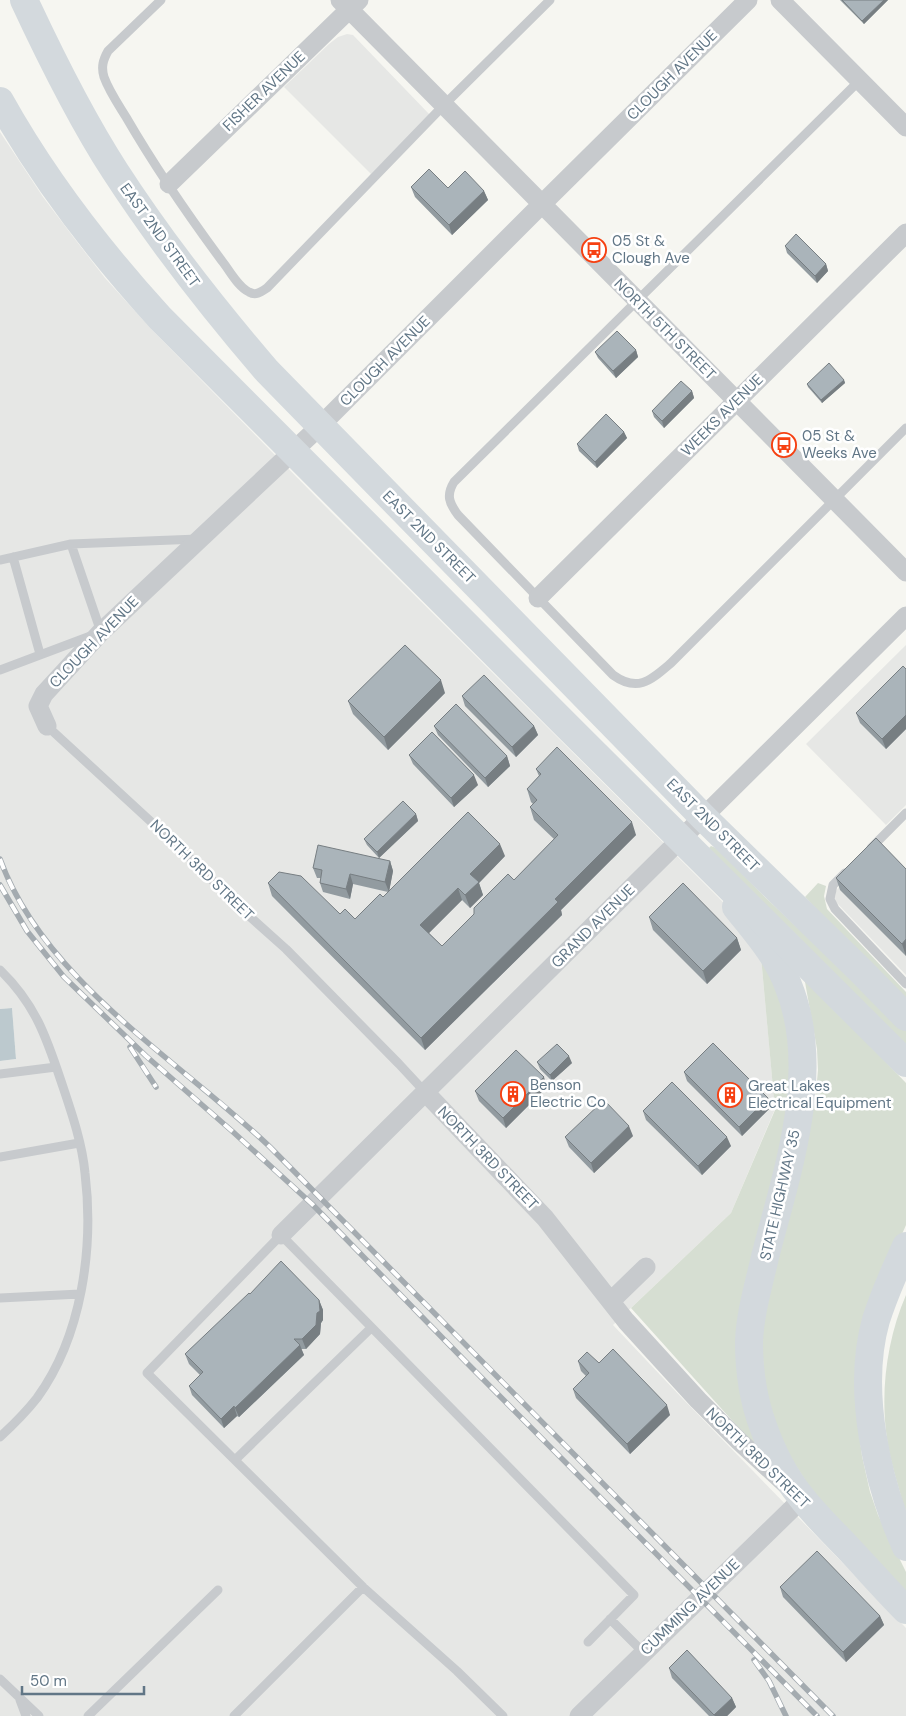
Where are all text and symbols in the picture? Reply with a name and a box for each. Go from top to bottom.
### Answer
street label: CLOUGH AVENUE [622,25,722,125]
street label: FISHER AVENUE [218,46,310,136]
street label: EAST 2ND STREET [116,179,204,291]
place label: 05 St & Clough Ave [612,231,690,268]
bus stop icon: 05 St & Clough Ave [581,237,607,263]
street label: NORTH 5TH STREET [610,274,720,384]
street label: CLOUGH AVENUE [335,311,435,411]
street label: WEEKS AVENUE [677,370,767,460]
place label: 05 St & Weeks Ave [802,426,877,463]
bus stop icon: 05 St & Weeks Ave [771,432,797,458]
street label: EAST 2ND STREET [378,486,480,588]
street label: CLOUGH AVENUE [45,592,143,692]
street label: EAST 2ND STREET [662,774,764,876]
street label: NORTH 3RD STREET [146,815,258,925]
street label: GRAND AVENUE [547,880,639,972]
place label: Benson Electric Co [530,1075,606,1112]
place label: Great Lakes Electrical Equipment [748,1076,892,1113]
building icon: Benson Electric Co [500,1081,526,1107]
building icon: Great Lakes Electrical Equipment [717,1082,743,1108]
street label: NORTH 3RD STREET [433,1102,543,1214]
street label: STATE HIGHWAY 35 [755,1128,805,1262]
street label: NORTH 3RD STREET [702,1403,814,1513]
street label: CUMMING AVENUE [636,1554,744,1660]
scale bar [22,1664,145,1696]
text: 50 m [30,1671,67,1691]

